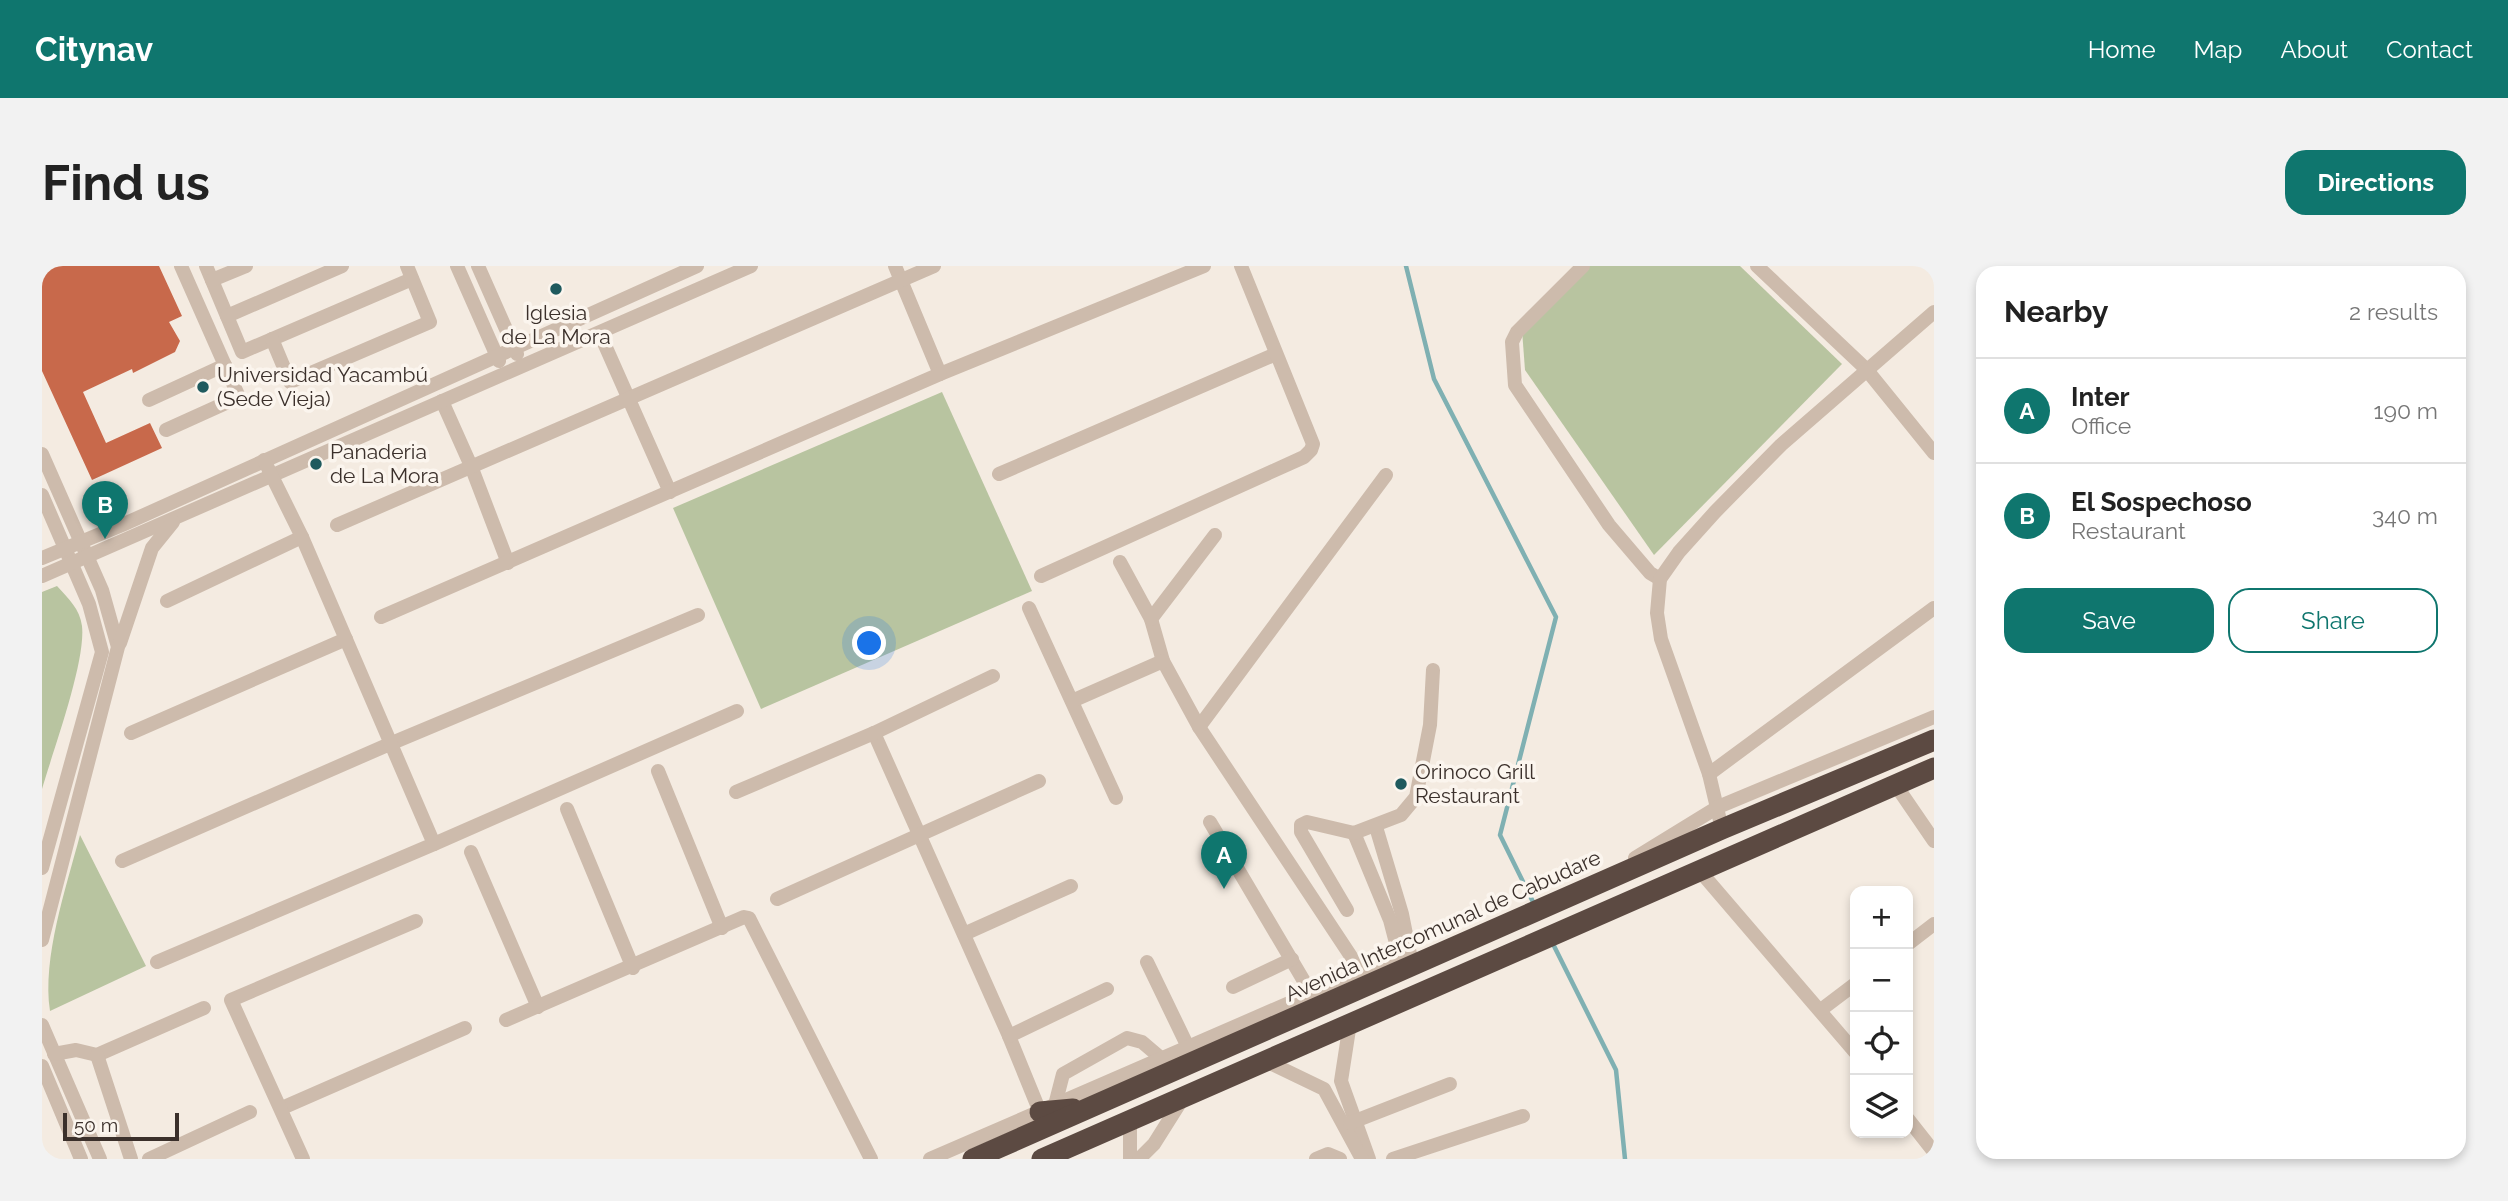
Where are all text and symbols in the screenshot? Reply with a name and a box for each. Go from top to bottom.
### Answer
text: Citynav [35,30,153,69]
text: Home [2088,35,2156,64]
text: Map [2194,35,2242,64]
text: About [2280,35,2348,64]
text: Contact [2386,35,2473,64]
button: Directions [2285,150,2466,215]
text: Find us [42,154,210,211]
marker: Iglesia de La Mora [548,281,564,297]
text: Nearby [2004,294,2108,329]
text: 2 results [2349,298,2438,325]
place label: Iglesia de La Mora [501,300,611,349]
place label: Universidad Yacambú (Sede Vieja) [217,362,428,411]
marker: Universidad Yacambú (Sede Vieja) [195,379,211,395]
text: Inter [2071,382,2130,412]
text: A [2019,397,2035,424]
text: 190 m [2374,397,2438,424]
text: Office [2071,412,2131,439]
place label: Panaderia de La Mora [330,439,439,488]
marker: Panaderia de La Mora [308,456,324,472]
pin: B [82,481,128,539]
text: El Sospechoso [2071,487,2252,517]
text: B [2019,502,2035,529]
text: 340 m [2372,502,2438,529]
text: Restaurant [2071,517,2186,544]
button: Save [2004,588,2214,653]
button: Share [2228,588,2438,653]
your location [852,626,886,660]
place label: Orinoco Grill Restaurant [1415,759,1535,808]
marker: Orinoco Grill Restaurant [1393,776,1409,792]
pin: A [1201,831,1247,889]
street label: Avenida Intercomunal de Cabudare [1281,844,1604,1007]
map controls [1850,886,1913,1138]
button: + [1850,886,1913,949]
button: − [1850,949,1913,1012]
button: locate [1850,1012,1913,1075]
button: layers [1850,1075,1913,1138]
scale bar [63,1110,178,1142]
text: 50 m [74,1114,118,1136]

